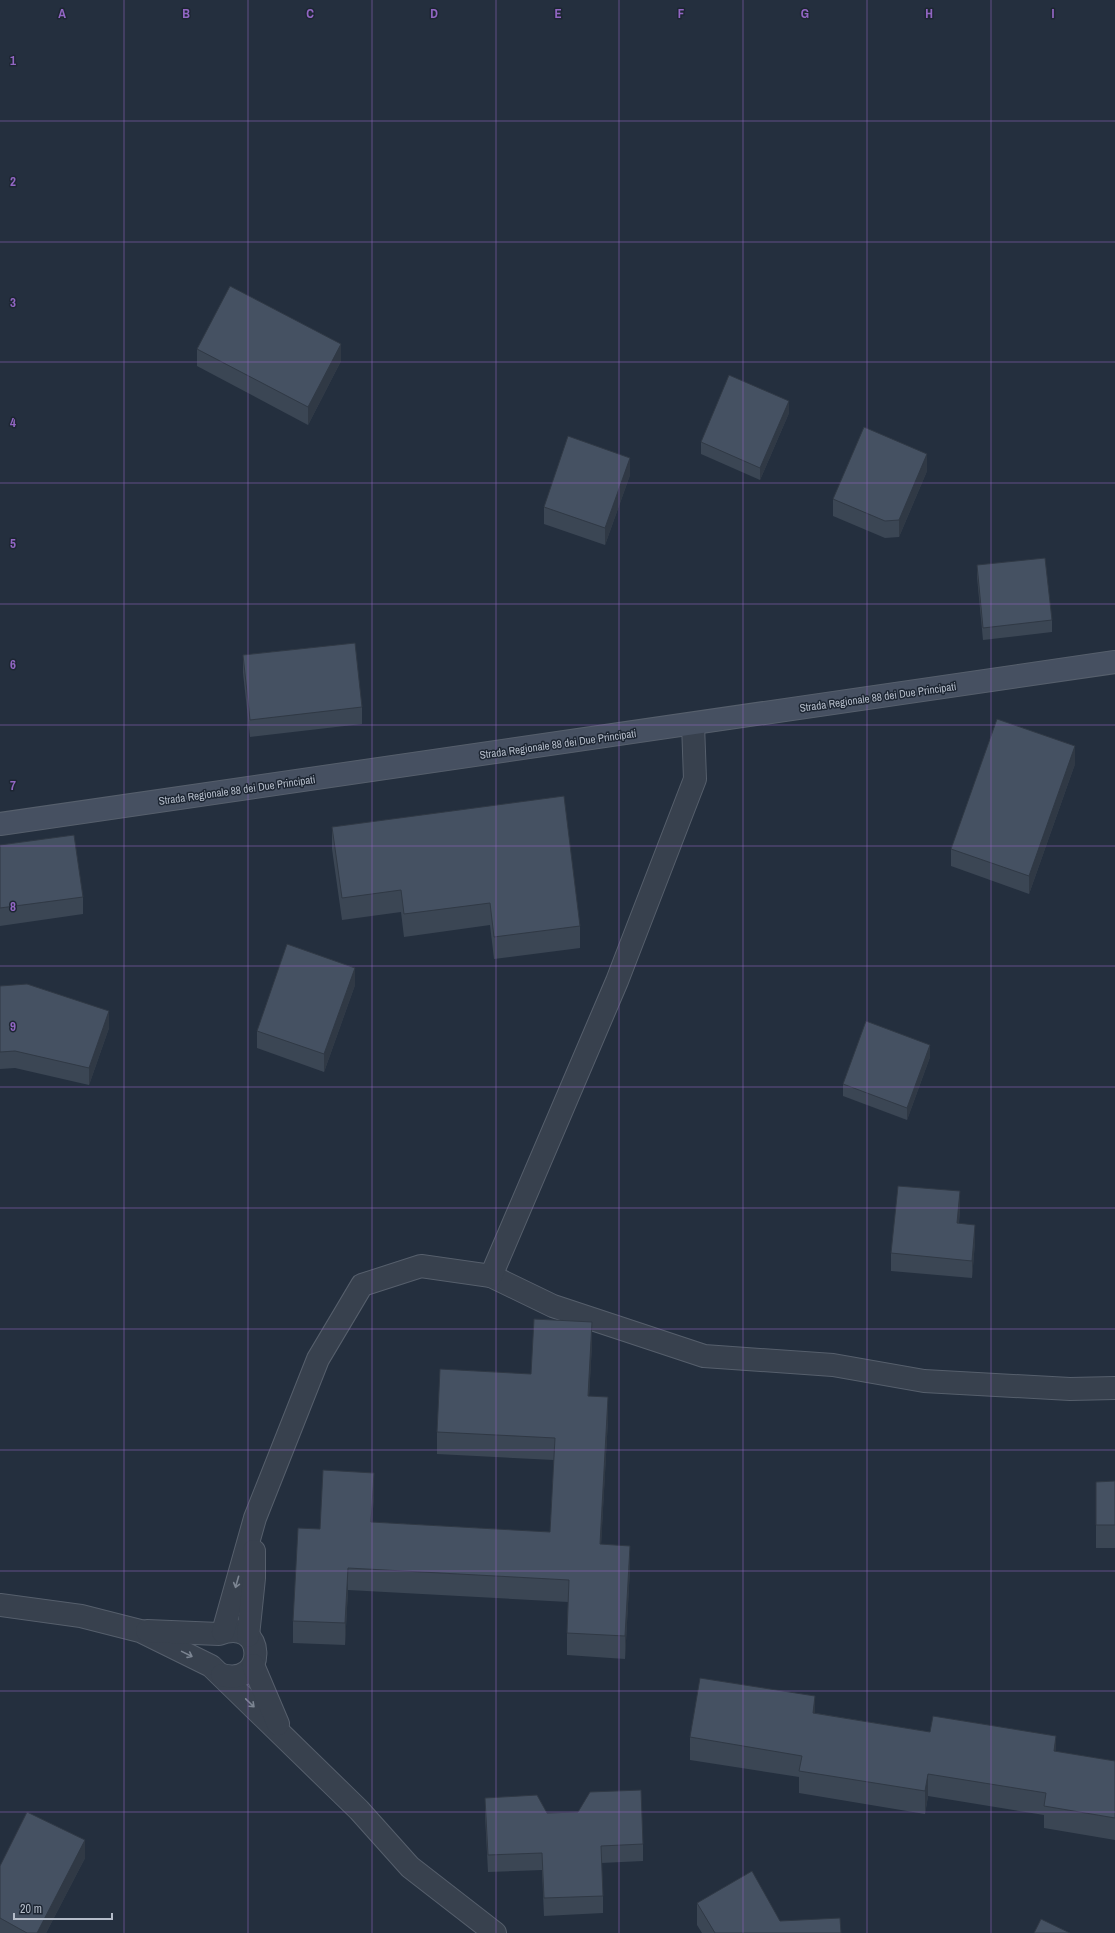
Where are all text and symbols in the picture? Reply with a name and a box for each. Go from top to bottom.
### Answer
text: A [58,5,66,22]
text: B [182,5,190,22]
text: C [306,5,314,22]
text: D [430,5,438,22]
text: E [554,5,562,22]
text: F [678,5,685,22]
text: G [801,5,809,22]
text: H [925,5,933,22]
text: I [1052,5,1055,22]
text: 1 [10,52,16,69]
text: 2 [10,173,16,190]
text: 3 [10,294,16,311]
text: 4 [10,414,16,431]
text: 5 [10,535,16,552]
text: 6 [10,656,16,673]
street label: Strada Regionale 88 dei Due Principati [799,679,957,715]
street label: Strada Regionale 88 dei Due Principati [479,726,637,762]
street label: Strada Regionale 88 dei Due Principati [158,772,316,808]
text: 7 [10,777,16,794]
text: 8 [10,898,16,915]
text: 9 [10,1018,16,1035]
one-way arrow [233,1576,240,1589]
one-way arrow [181,1651,193,1658]
one-way arrow [245,1698,255,1708]
scale bar [14,1895,112,1921]
text: 20 m [20,1901,42,1917]

